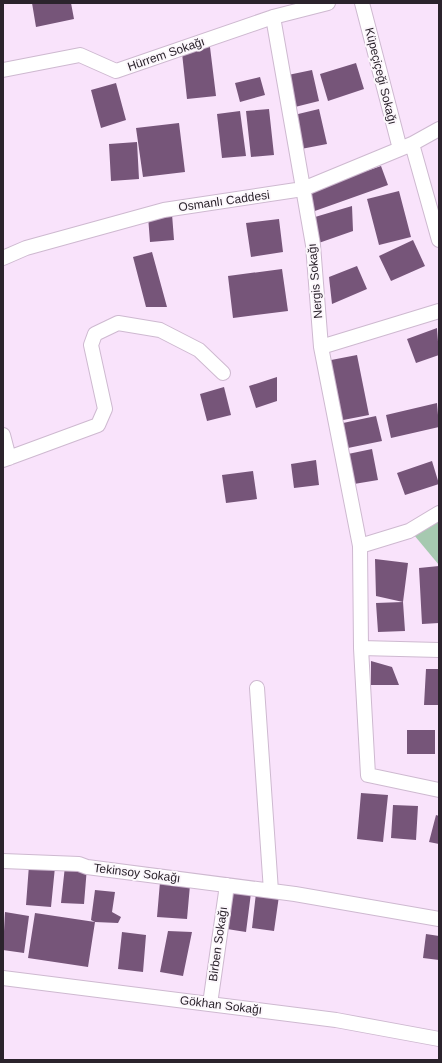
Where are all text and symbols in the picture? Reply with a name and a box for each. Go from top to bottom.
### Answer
street label: Küpeçiçeği Sokağı [362,26,400,126]
street label: Hürrem Sokağı [126,34,206,74]
street label: Osmanlı Caddesi [177,188,271,214]
street label: Nergis Sokağı [305,243,325,319]
street label: Tekinsoy Sokağı [93,861,181,885]
street label: Birben Sokağı [206,906,230,982]
street label: Gökhan Sokağı [179,993,263,1017]

